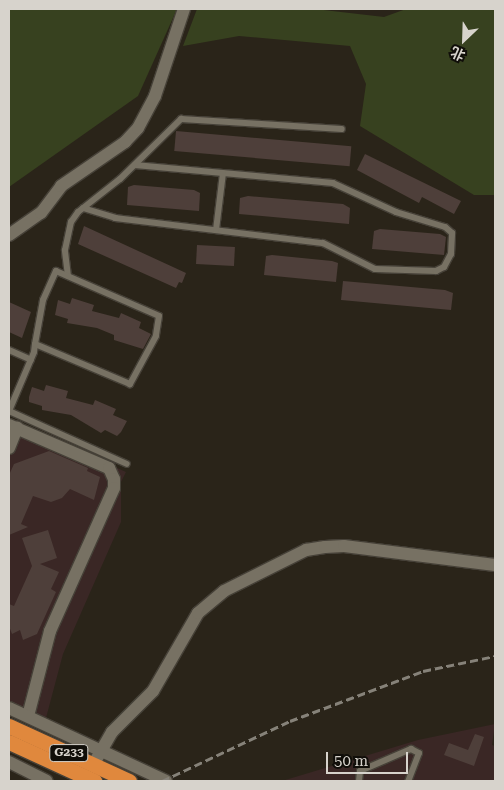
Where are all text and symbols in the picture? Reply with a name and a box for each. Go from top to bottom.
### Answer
north arrow [439,15,489,65]
text: 北 [448,44,468,64]
scale bar [329,742,412,774]
road number: G233 [49,744,89,762]
text: 50 m [334,752,368,770]

